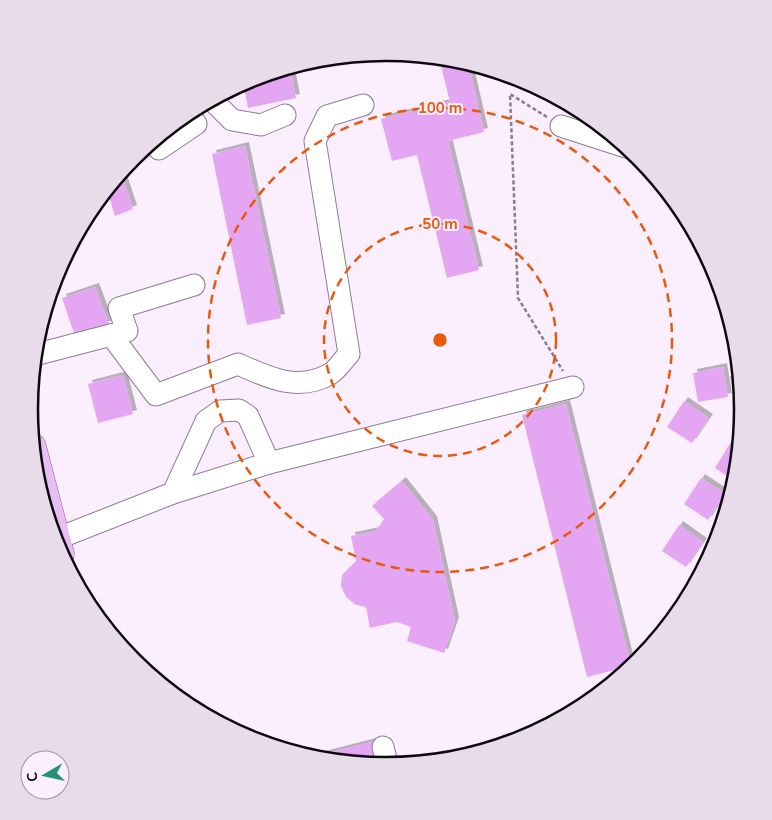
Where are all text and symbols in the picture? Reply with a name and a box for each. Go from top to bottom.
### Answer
text: 100 m [418,98,462,117]
text: 50 m [422,214,458,233]
centre of rings [431,331,449,349]
north arrow [20,750,70,800]
text: С [23,771,42,783]

